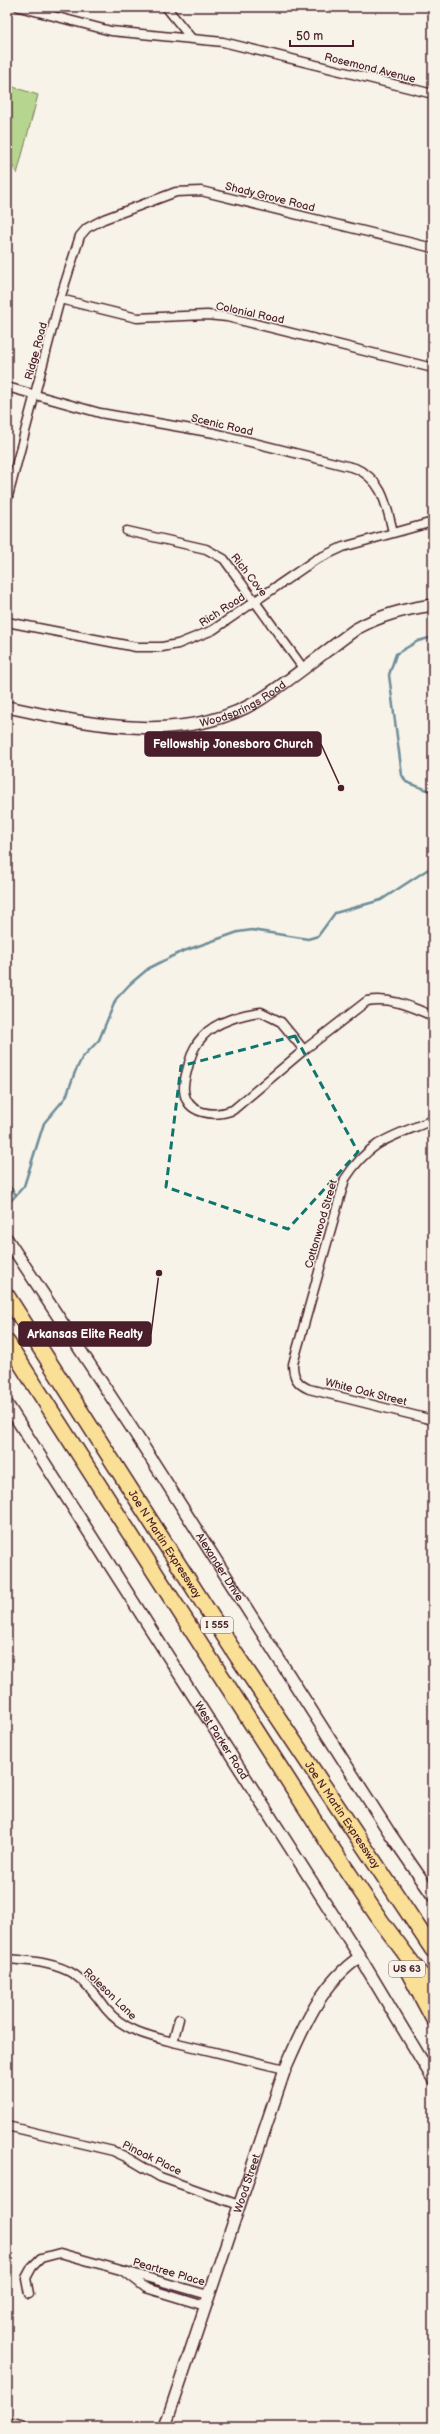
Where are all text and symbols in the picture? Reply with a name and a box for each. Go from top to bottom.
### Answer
scale bar [290,22,353,48]
text: 50 m [296,29,323,44]
street label: Rosemond Avenue [323,50,418,86]
street label: Shady Grove Road [224,180,316,214]
street label: Colonial Road [215,299,285,327]
street label: Ridge Road [22,321,50,381]
street label: Scenic Road [190,412,254,438]
street label: Rich Cove [228,551,270,599]
street label: Rich Road [197,590,247,630]
street label: Woodsprings Road [198,678,288,729]
callout: Fellowship Jonesboro Church [145,732,321,756]
text: Fellowship Jonesboro Church [153,737,313,752]
street label: Cottonwood Street [302,1178,340,1270]
callout: Arkansas Elite Realty [19,1322,151,1346]
text: Arkansas Elite Realty [26,1327,143,1342]
street label: White Oak Street [324,1376,409,1409]
street label: Joe N Martin Expressway [126,1487,205,1600]
street label: Alexander Drive [194,1530,247,1604]
road number: I 555 [201,1617,233,1633]
street label: West Parker Road [192,1699,251,1782]
street label: Joe N Martin Expressway [302,1759,383,1871]
road number: US 63 [389,1961,425,1977]
street label: Roleson Lane [81,1965,140,2023]
street label: Pinoak Place [120,2138,184,2178]
street label: Wood Street [231,2152,263,2214]
street label: Peartree Place [131,2256,207,2289]

